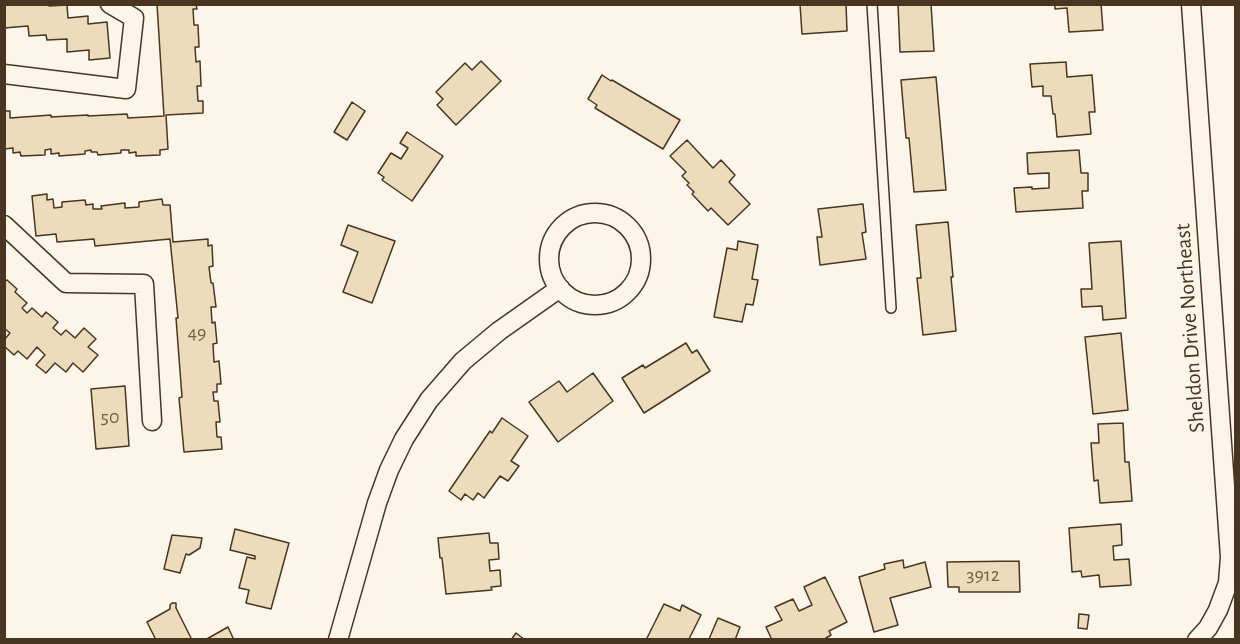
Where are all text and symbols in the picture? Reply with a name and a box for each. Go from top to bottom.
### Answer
street label: Sheldon Drive Northeast [1170,222,1210,434]
house number: 49 [187,321,207,345]
house number: 50 [101,405,119,429]
house number: 3912 [966,563,1000,587]

